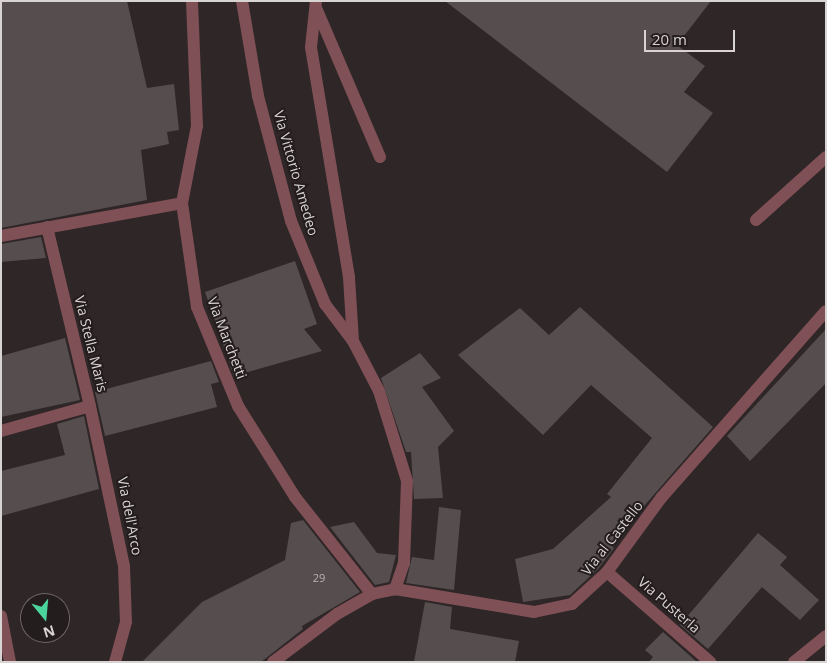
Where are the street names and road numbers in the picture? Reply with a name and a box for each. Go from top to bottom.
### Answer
street label: Via Vittorio Amedeo [270,108,322,238]
street label: Via Stella Maris [71,294,111,394]
street label: Via Marchetti [204,295,250,381]
street label: Via dell'Arco [114,475,146,557]
street label: Via al Castello [578,497,646,579]
street label: Via Pusterla [634,573,704,637]

